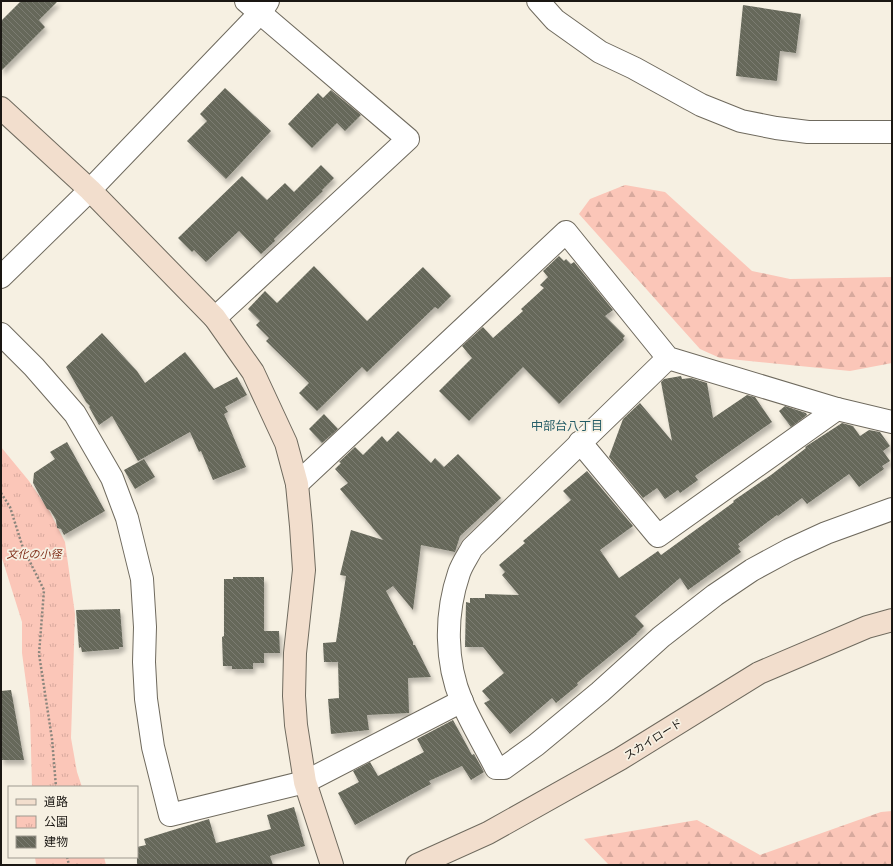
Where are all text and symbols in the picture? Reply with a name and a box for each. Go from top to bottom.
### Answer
district label: 中部台八丁目 [531,418,603,433]
park label: 文化の小径 [7,547,63,561]
street label: スカイロード [621,716,685,762]
legend [8,786,138,858]
text: 道路 [44,794,68,809]
text: 公園 [44,814,68,829]
text: 建物 [44,834,68,849]

